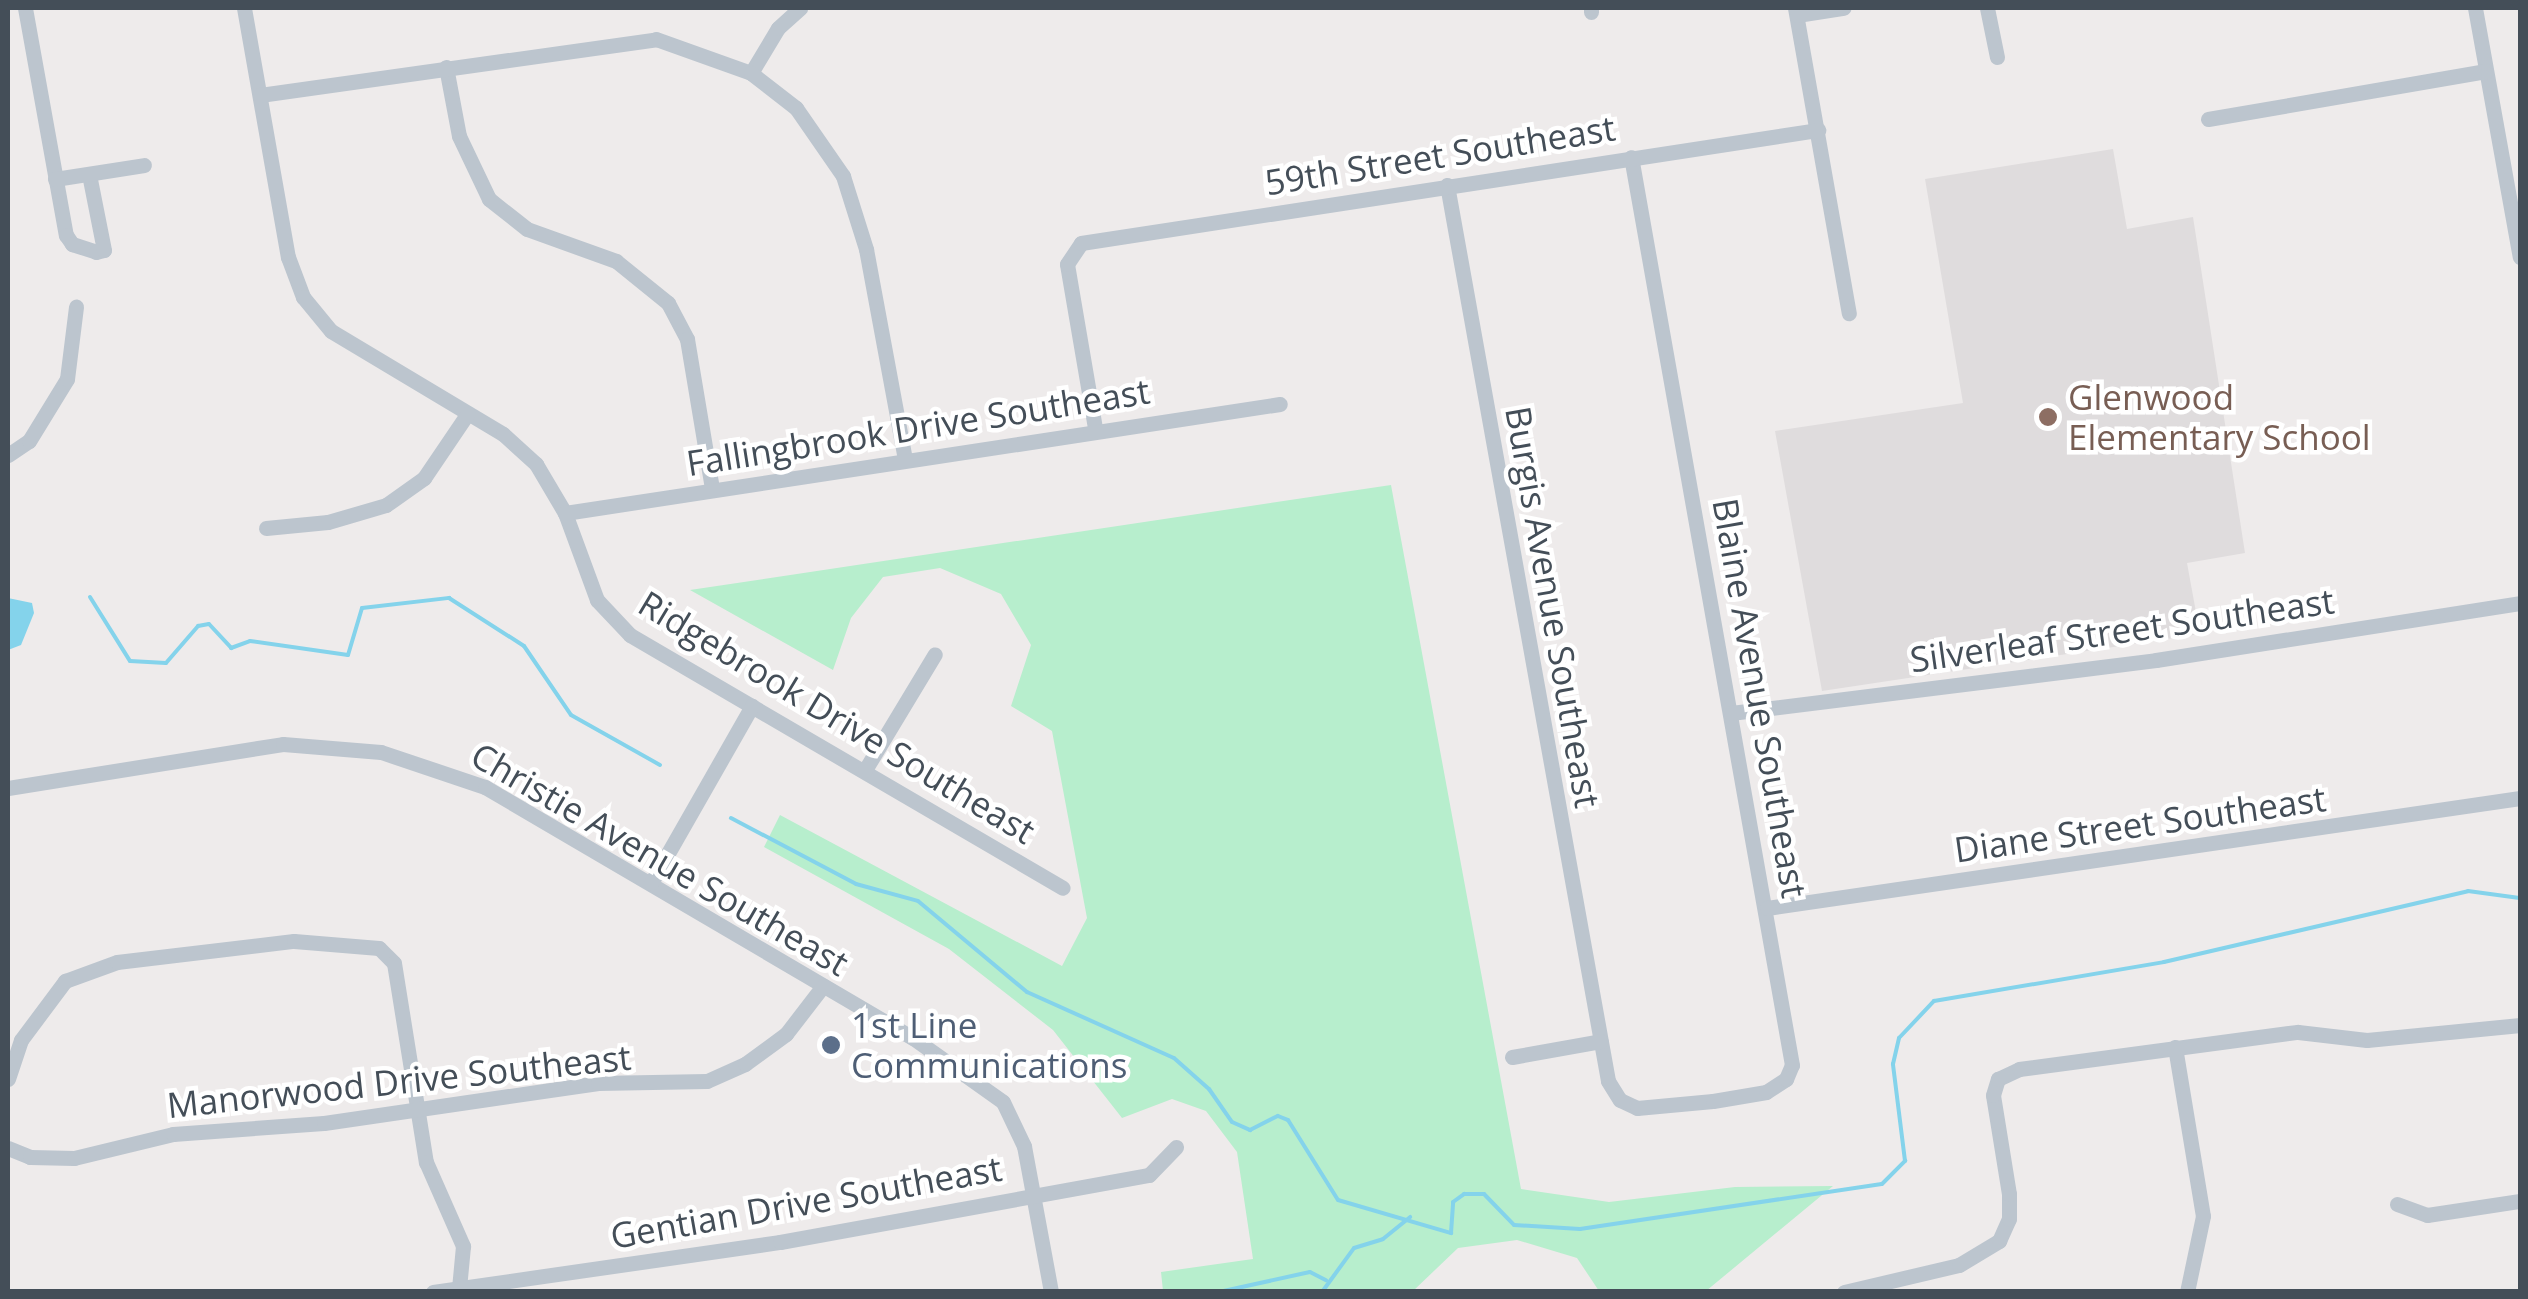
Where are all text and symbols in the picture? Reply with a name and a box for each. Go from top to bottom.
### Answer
street label: 59th Street Southeast [1262,107,1618,203]
street label: Fallingbrook Drive Southeast [683,370,1153,484]
place label: Glenwood Elementary School [2068,376,2371,458]
street label: Burgis Avenue Southeast [1497,403,1609,811]
marker: Glenwood Elementary School [2037,406,2059,428]
street label: Blaine Avenue Southeast [1704,495,1816,901]
street label: Silverleaf Street Southeast [1907,579,2337,681]
street label: Ridgebrook Drive Southeast [631,582,1043,852]
street label: Christie Avenue Southeast [464,734,856,984]
street label: Diane Street Southeast [1952,777,2328,871]
place label: 1st Line Communications [851,1004,1127,1086]
marker: 1st Line Communications [820,1034,842,1056]
street label: Manorwood Drive Southeast [165,1036,633,1126]
street label: Gentian Drive Southeast [607,1147,1005,1257]

